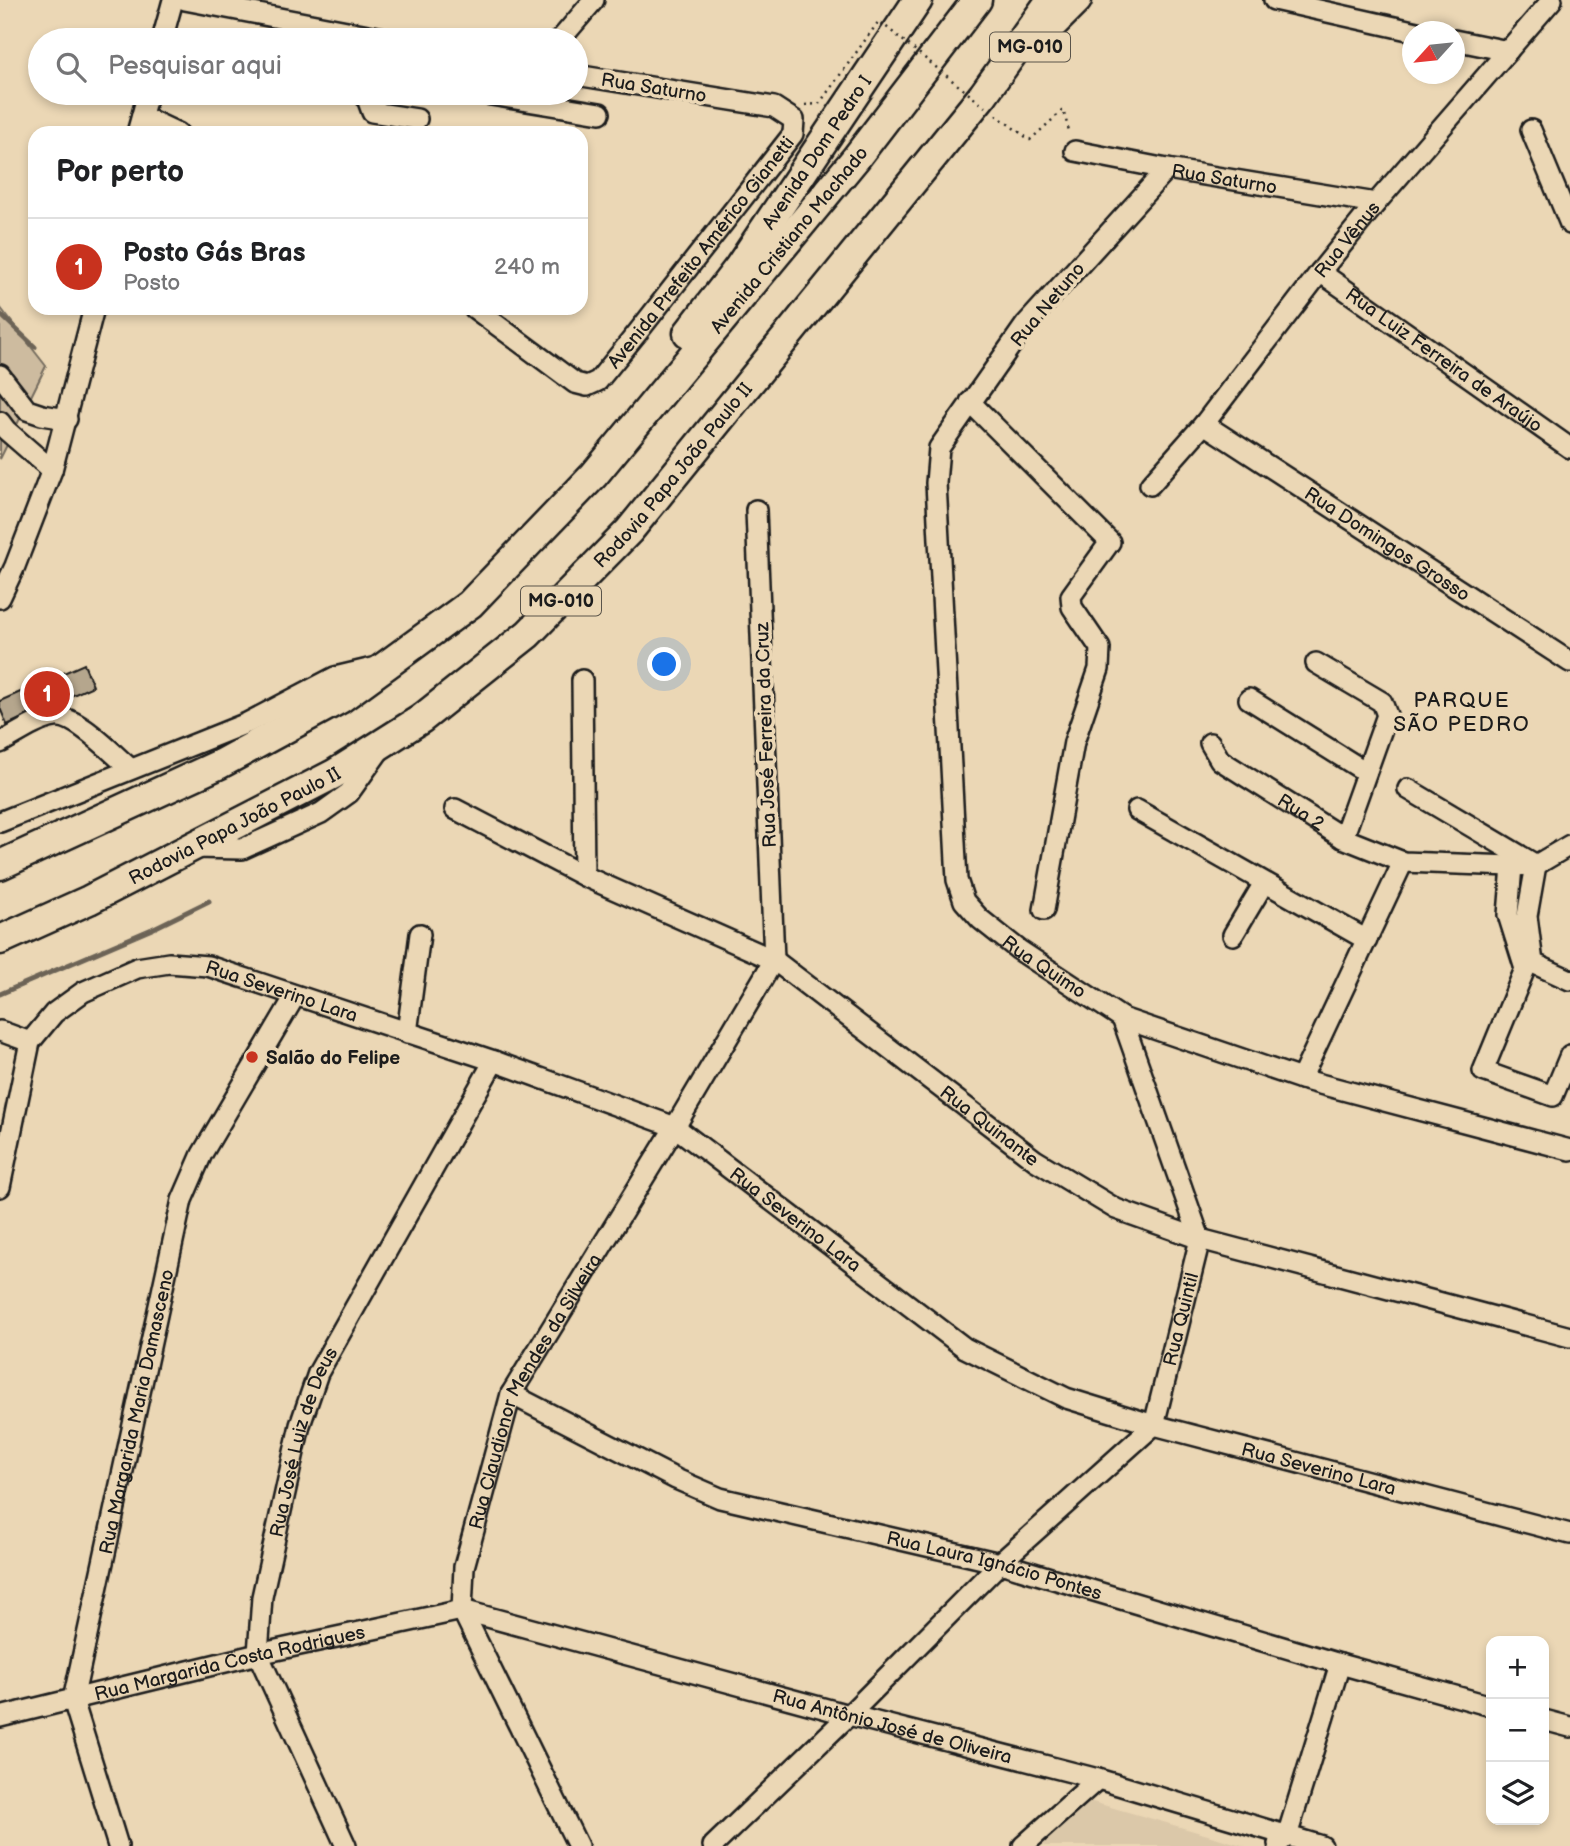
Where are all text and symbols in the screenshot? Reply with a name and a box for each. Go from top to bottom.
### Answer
north arrow [1402,21,1465,84]
search box [28,28,588,105]
road number: MG-010 [990,32,1070,62]
icon: search [52,48,90,86]
text: Pesquisar aqui [108,51,282,82]
street label: Rua Saturno [599,69,708,108]
street label: Avenida Dom Pedro I [758,71,877,234]
street label: Avenida Prefeito Américo Gianetti [603,132,800,373]
street label: Avenida Cristiano Machado [706,142,874,339]
text: Por perto [56,154,184,190]
street label: Rua Saturno [1170,160,1279,200]
street label: Rua Vênus [1310,197,1386,283]
text: Posto Gás Bras [123,238,306,269]
text: 1 [74,253,84,281]
text: 240 m [494,253,560,281]
street label: Rua Netuno [1006,258,1090,352]
text: Posto [123,269,180,297]
street label: Rua Luiz Ferreira de Araújo [1340,283,1546,438]
street label: Rodovia Papa João Paulo II [589,378,758,573]
street label: Rua Domingos Grosso [1300,482,1474,607]
road number: MG-010 [521,586,601,616]
street label: Rua José Ferreira da Cruz [751,621,782,848]
your location [647,647,681,681]
pin: 1 [24,668,70,720]
district label: PARQUE SÃO PEDRO [1393,688,1531,737]
street label: Rodovia Papa João Paulo II [125,763,346,891]
street label: Rua 2 [1273,789,1329,837]
street label: Rua Quimo [997,931,1090,1004]
street label: Rua Severino Lara [202,956,360,1028]
place label: Salão do Felipe [266,1047,400,1070]
marker: Salão do Felipe [244,1049,260,1065]
street label: Rua Quinante [935,1081,1043,1172]
street label: Rua Severino Lara [725,1163,865,1278]
street label: Rua Claudionor Mendes da Silveira [465,1250,607,1532]
street label: Rua Margarida Maria Damasceno [95,1267,180,1557]
street label: Rua Quintil [1159,1270,1204,1368]
street label: Rua José Luiz de Deus [266,1343,343,1539]
street label: Rua Severino Lara [1239,1438,1398,1501]
street label: Rua Laura Ignácio Pontes [884,1527,1104,1606]
street label: Rua Margarida Costa Rodrigues [92,1621,367,1707]
map controls [1486,1636,1549,1825]
button: + [1486,1636,1549,1699]
street label: Rua Antônio José de Oliveira [770,1685,1014,1769]
button: − [1486,1699,1549,1762]
button: layers [1486,1762,1549,1825]

